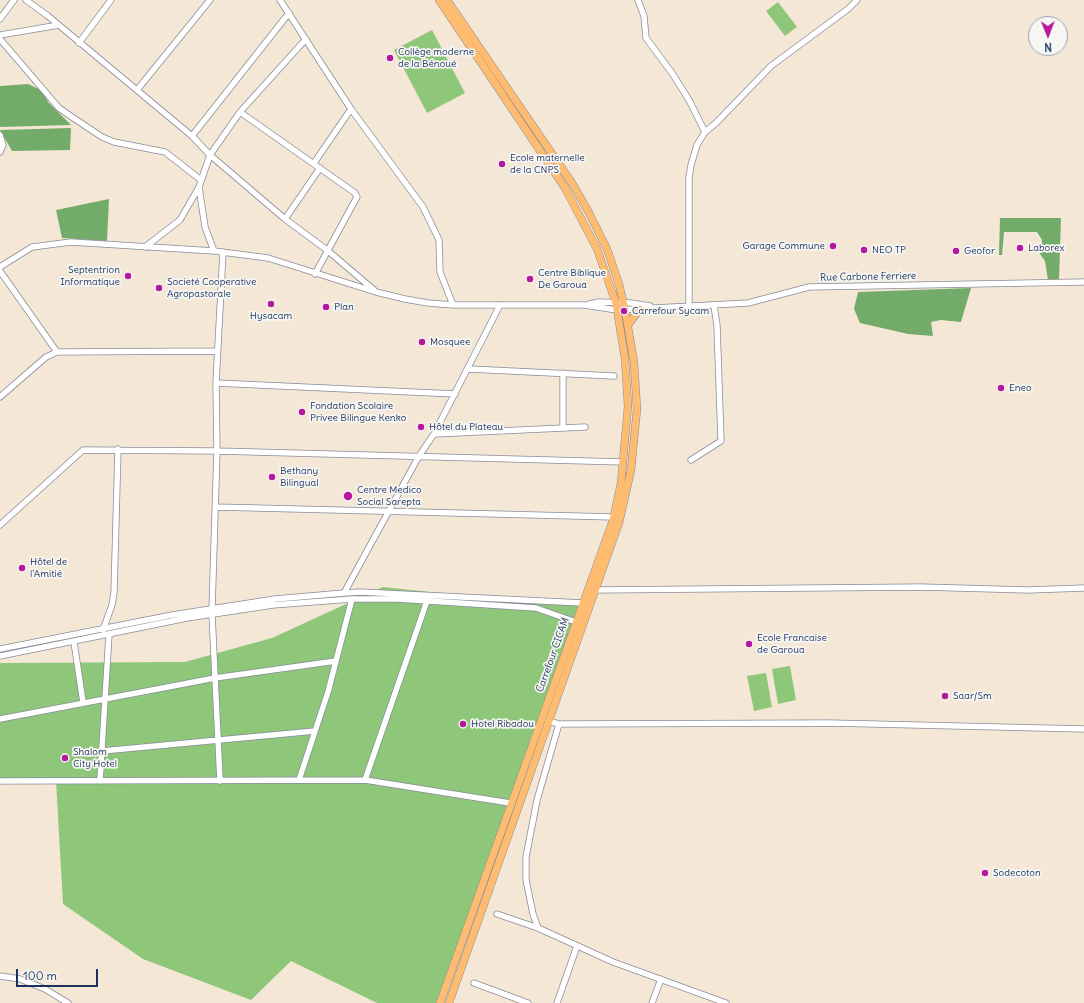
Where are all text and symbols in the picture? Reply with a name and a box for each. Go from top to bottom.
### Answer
north arrow [1028,16,1068,56]
text: N [1044,40,1052,54]
place label: Collège moderne de la Bénoué [398,46,474,70]
marker: Collège moderne de la Bénoué [385,53,395,63]
place label: Ecole maternelle de la CNPS [510,152,585,176]
marker: Ecole maternelle de la CNPS [497,159,507,169]
place label: Garage Commune [742,240,825,252]
marker: Garage Commune [828,241,838,251]
place label: Laborex [1028,242,1064,254]
marker: Laborex [1015,243,1025,253]
place label: NEO TP [872,244,906,256]
marker: NEO TP [859,245,869,255]
place label: Geofor [964,245,995,257]
marker: Geofor [951,246,961,256]
place label: Septentrion Informatique [60,264,120,288]
place label: Centre Biblique De Garoua [538,267,606,290]
street label: Rue Carbone Ferriere [820,270,916,284]
marker: Septentrion Informatique [123,271,133,281]
marker: Centre Biblique De Garoua [525,274,535,284]
place label: Societé Cooperative Agropastorale [167,276,256,300]
marker: Societé Cooperative Agropastorale [154,283,164,293]
marker: Hysacam [266,299,276,309]
place label: Plan [334,301,354,313]
marker: Plan [321,302,331,312]
place label: Carrefour Sycam [632,305,709,317]
marker: Carrefour Sycam [619,306,629,316]
place label: Hysacam [250,310,292,322]
place label: Mosquee [430,336,470,348]
marker: Mosquee [417,337,427,347]
place label: Eneo [1009,382,1032,394]
marker: Eneo [996,383,1006,393]
place label: Fondation Scolaire Privee Bilingue Kenko [310,400,406,424]
marker: Fondation Scolaire Privee Bilingue Kenko [297,407,307,417]
place label: Hôtel du Plateau [429,421,503,433]
marker: Hôtel du Plateau [416,422,426,432]
place label: Bethany Bilingual [280,465,318,488]
marker: Bethany Bilingual [267,472,277,482]
place label: Centre Medico Social Sarepta [357,484,421,508]
marker: Centre Medico Social Sarepta [342,490,354,502]
place label: Hôtel de l'Amitié [30,556,67,580]
marker: Hôtel de l'Amitié [17,563,27,573]
street label: Carrefour CICAM [534,616,572,694]
place label: Ecole Francaise de Garoua [757,632,827,656]
marker: Ecole Francaise de Garoua [744,639,754,649]
place label: Saar/Sm [953,690,992,702]
marker: Saar/Sm [940,691,950,701]
place label: Hotel Ribadou [471,718,534,730]
marker: Hotel Ribadou [458,719,468,729]
place label: Shalom City Hotel [73,746,117,770]
marker: Shalom City Hotel [60,753,70,763]
place label: Sodecoton [993,867,1041,879]
marker: Sodecoton [980,868,990,878]
scale bar [18,961,100,987]
text: 100 m [23,968,57,983]

